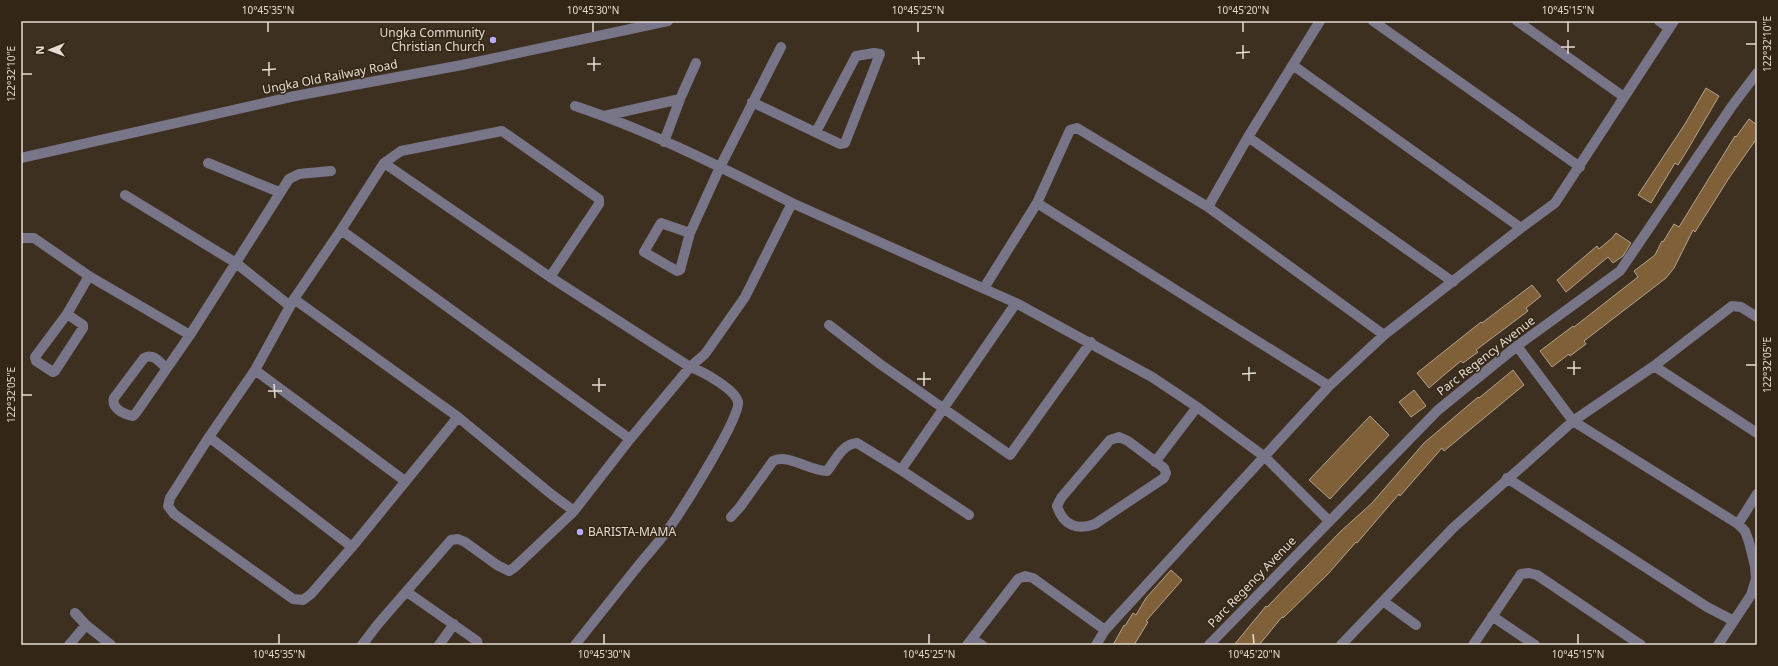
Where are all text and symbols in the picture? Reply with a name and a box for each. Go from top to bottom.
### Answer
text: 10°45'35"N [242,3,294,17]
text: 10°45'30"N [567,3,619,17]
text: 10°45'25"N [892,3,944,17]
text: 10°45'20"N [1217,3,1269,17]
text: 10°45'15"N [1542,3,1594,17]
text: 122°32'10"E [1760,16,1774,72]
place label: Ungka Community Christian Church [380,24,486,55]
north arrow [30,30,70,70]
marker: Ungka Community Christian Church [488,35,498,45]
text: 122°32'10"E [4,46,18,102]
text: N [32,46,47,55]
street label: Ungka Old Railway Road [261,55,399,98]
street label: Parc Regency Avenue [1433,312,1539,399]
text: 122°32'05"E [1760,337,1774,393]
text: 122°32'05"E [4,367,18,423]
place label: BARISTA-MAMA [588,523,676,540]
marker: BARISTA-MAMA [575,527,585,537]
street label: Parc Regency Avenue [1204,532,1300,631]
text: 10°45'35"N [253,647,305,661]
text: 10°45'30"N [578,647,630,661]
text: 10°45'25"N [903,647,955,661]
text: 10°45'20"N [1228,647,1280,661]
text: 10°45'15"N [1552,647,1604,661]

